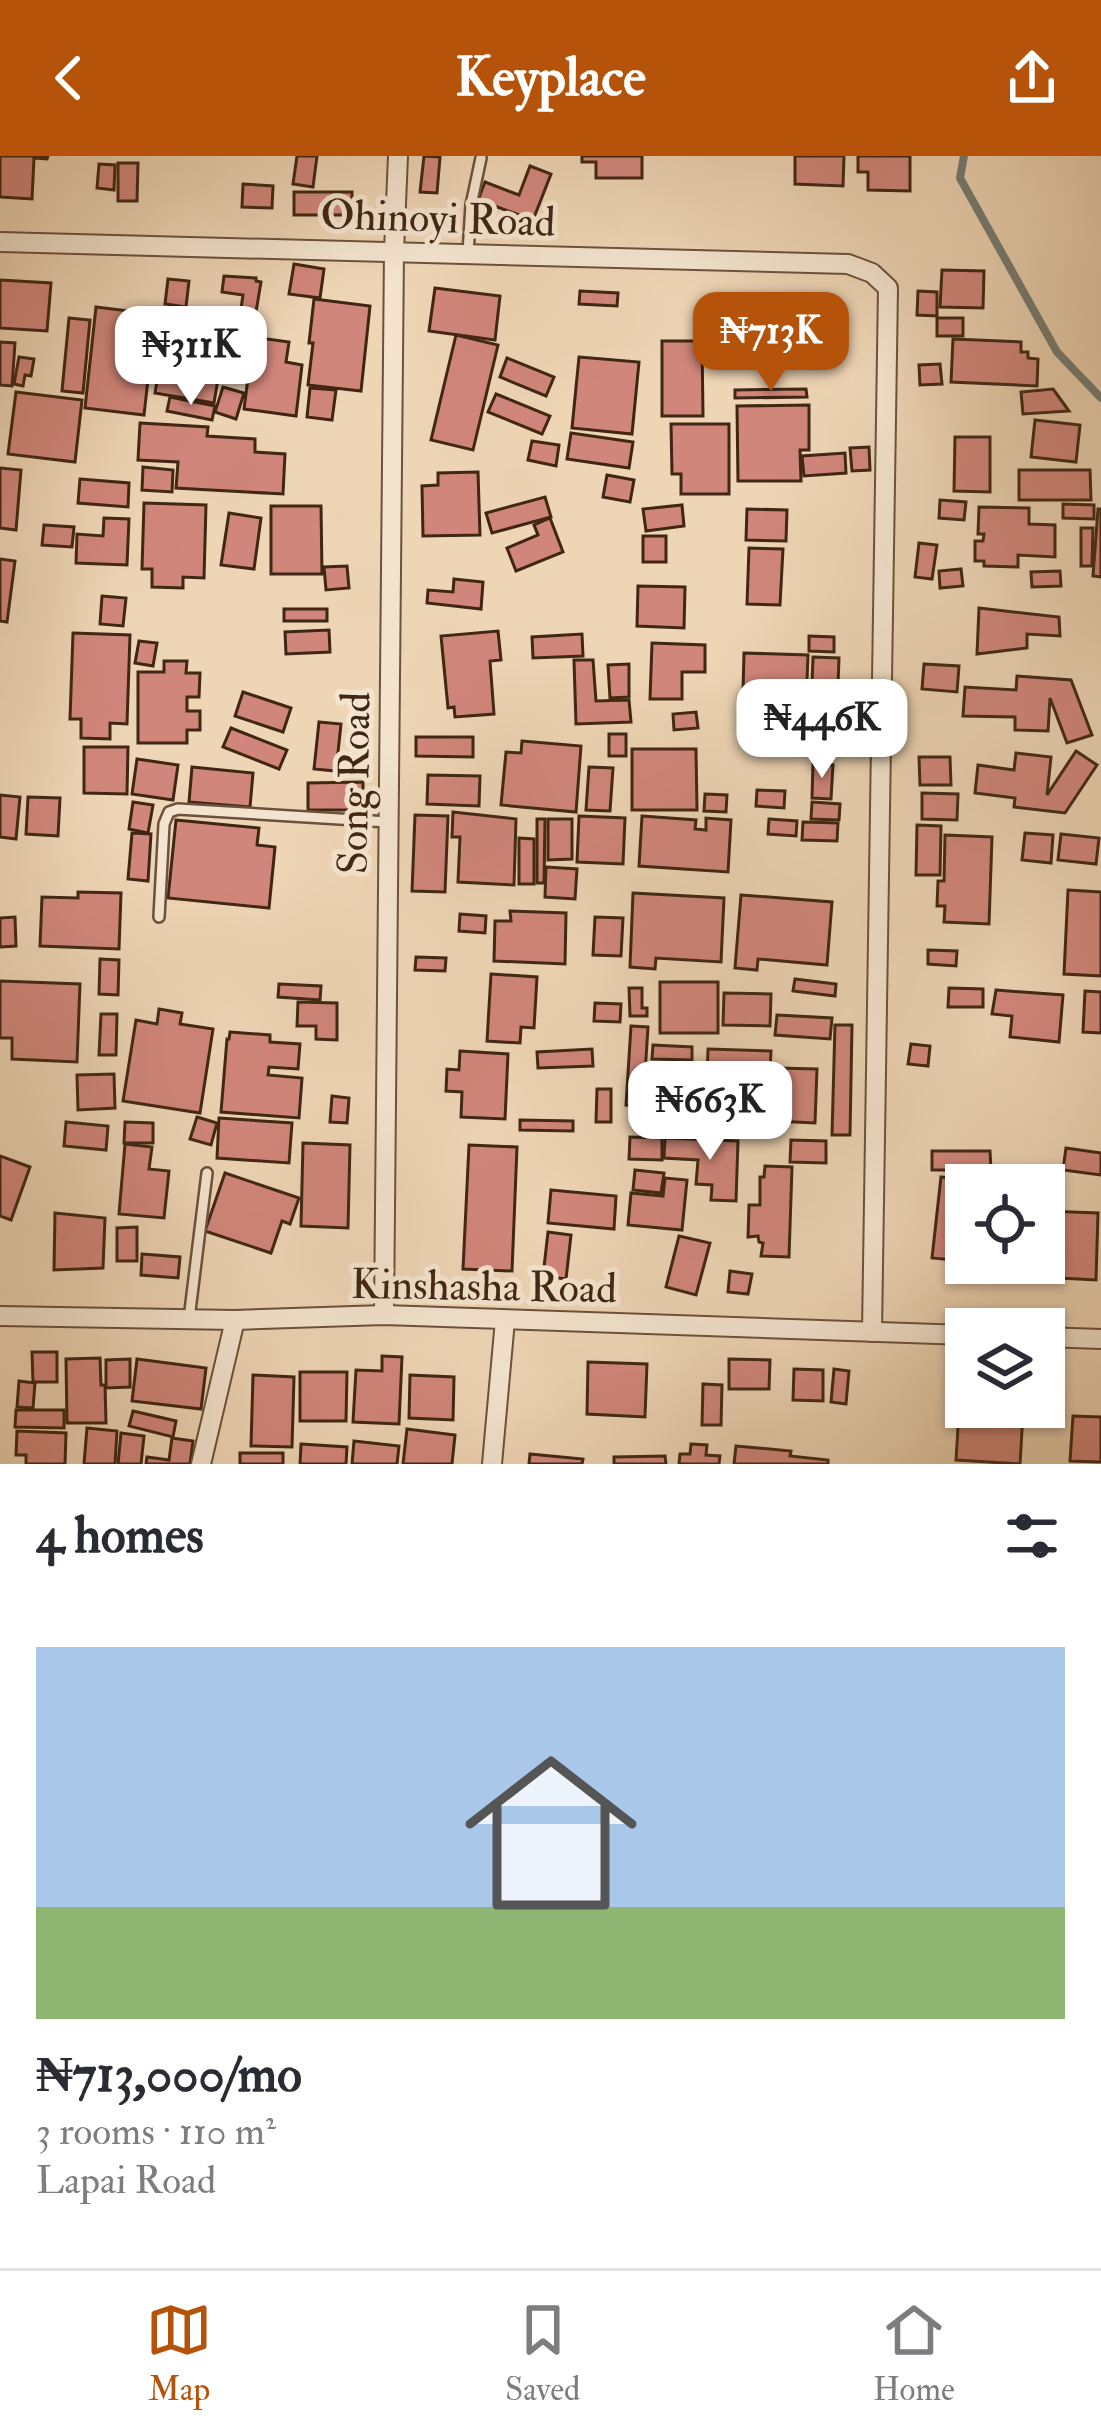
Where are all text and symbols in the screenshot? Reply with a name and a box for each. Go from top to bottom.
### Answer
text: Keyplace [455,44,646,112]
icon: back [36,45,102,111]
icon: share [999,45,1065,111]
street label: Ohinoyi Road [320,189,557,249]
pin: ₦713K [687,292,855,394]
pin: ₦311K [107,306,275,408]
text: ₦713K [720,306,822,355]
text: ₦311K [142,320,240,369]
pin: ₦446K [738,679,906,781]
street label: Song Road [327,691,383,875]
text: ₦446K [763,693,881,742]
pin: ₦663K [626,1061,794,1163]
text: ₦663K [655,1075,765,1124]
map controls [945,1164,1065,1428]
button: locate [945,1164,1065,1284]
street label: Kinshasha Road [351,1259,618,1315]
button: layers [945,1308,1065,1428]
icon: filters [999,1503,1065,1569]
text: 4 homes [36,1504,204,1568]
icon: home [443,1725,659,1941]
text: ₦713,000/mo [36,2043,302,2107]
text: 3 rooms · 110 m² [36,2107,276,2156]
text: Lapai Road [36,2156,216,2205]
tab: Map [146,2297,212,2410]
tab: Saved [505,2297,580,2410]
tab: Home [873,2297,955,2410]

